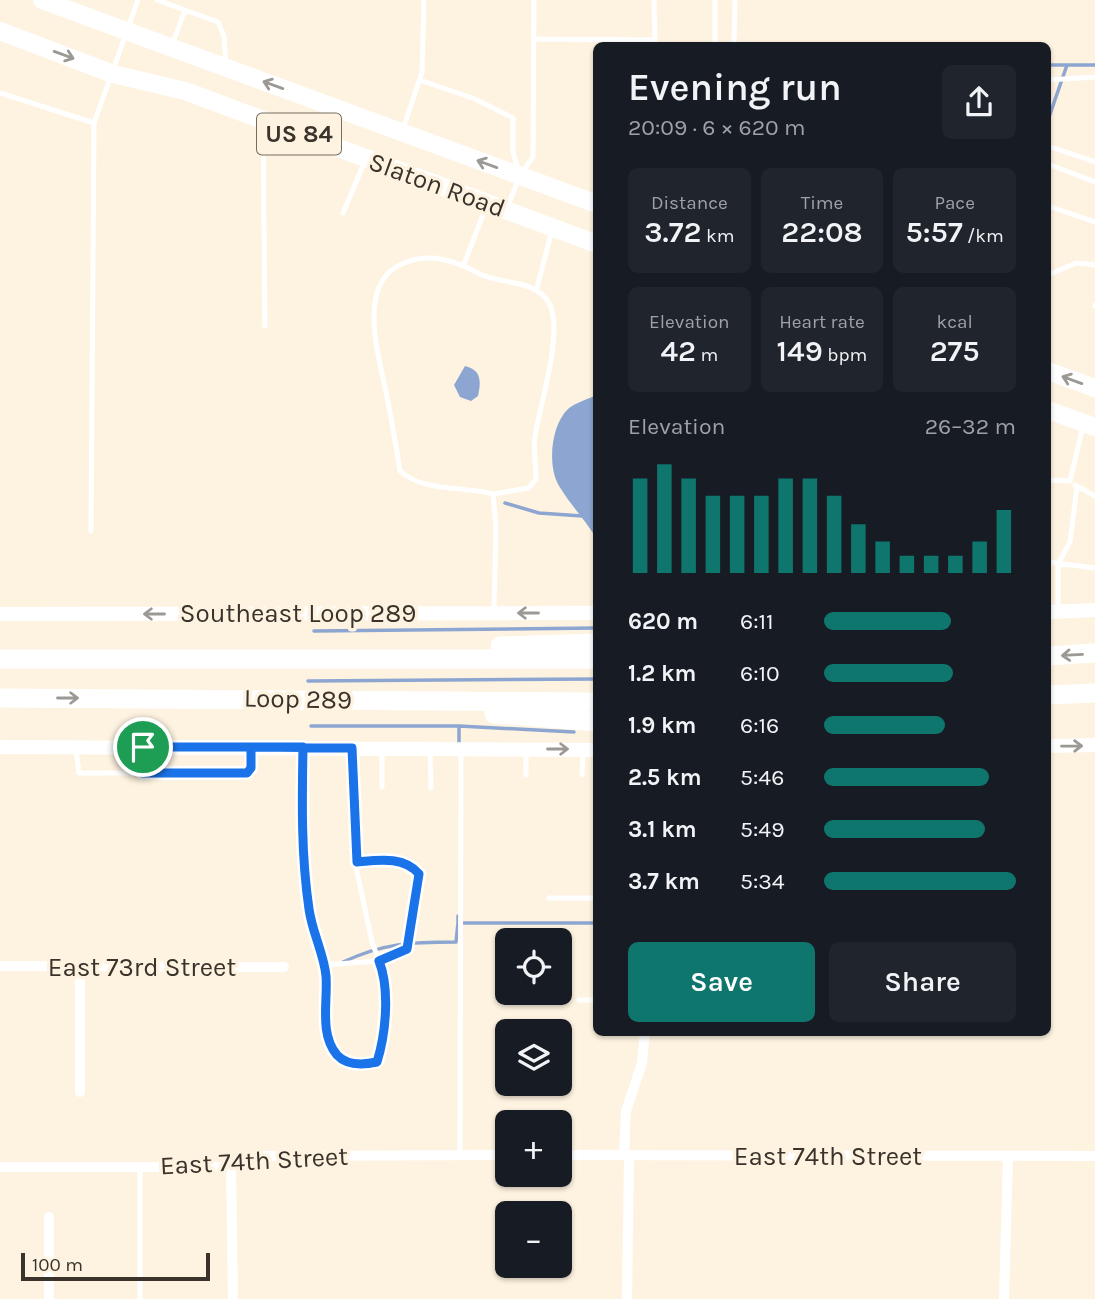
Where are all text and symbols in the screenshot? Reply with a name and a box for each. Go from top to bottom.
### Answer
one-way arrow [52,50,74,63]
text: Evening run [628,65,842,110]
button: share [942,65,1016,139]
one-way arrow [263,78,285,90]
road number: US 84 [257,114,341,154]
text: 20:09 · 6 × 620 m [628,114,806,141]
street label: Slaton Road [365,146,509,224]
one-way arrow [476,156,498,169]
text: Distance [651,192,728,214]
text: Time [801,192,843,214]
text: Pace [934,192,975,214]
text: 3.72 [644,214,701,250]
text: 22:08 [781,214,863,250]
text: 5:57 [906,214,963,250]
text: km [701,225,734,247]
text: /km [963,225,1004,247]
text: Elevation [649,311,730,333]
text: Heart rate [779,311,865,333]
text: kcal [937,311,973,333]
text: 42 [660,333,696,369]
text: 149 [777,333,823,369]
text: 275 [930,333,980,369]
text: m [696,344,718,366]
text: bpm [823,344,867,366]
one-way arrow [1061,372,1083,385]
text: Elevation [628,413,725,440]
text: 26–32 m [925,413,1016,440]
street label: Southeast Loop 289 [180,598,416,629]
one-way arrow [517,606,540,620]
one-way arrow [143,607,166,621]
text: 620 m [628,608,698,635]
text: 6:11 [740,608,774,635]
one-way arrow [1060,648,1083,661]
text: 1.2 km [628,660,696,687]
text: 6:10 [740,660,780,687]
street label: Loop 289 [244,683,352,715]
one-way arrow [56,691,79,705]
text: 1.9 km [628,712,696,739]
text: 6:16 [740,712,779,739]
pin [113,717,173,777]
icon: arrive [124,728,162,766]
one-way arrow [1060,739,1083,753]
one-way arrow [546,743,569,756]
text: 2.5 km [628,764,702,791]
text: 5:46 [740,764,784,791]
text: 3.1 km [628,816,697,843]
text: 5:49 [740,816,784,843]
text: 3.7 km [628,868,700,895]
text: 5:34 [740,868,785,895]
map controls [495,928,572,1278]
button: locate [495,928,572,1005]
button: Save [628,942,815,1022]
button: Share [829,942,1016,1022]
street label: East 73rd Street [48,952,236,983]
button: layers [495,1019,572,1096]
button: + [495,1110,572,1187]
street label: East 74th Street [159,1141,349,1181]
street label: East 74th Street [734,1141,922,1172]
button: − [495,1201,572,1278]
scale bar [21,1250,210,1282]
text: 100 m [32,1254,83,1276]

